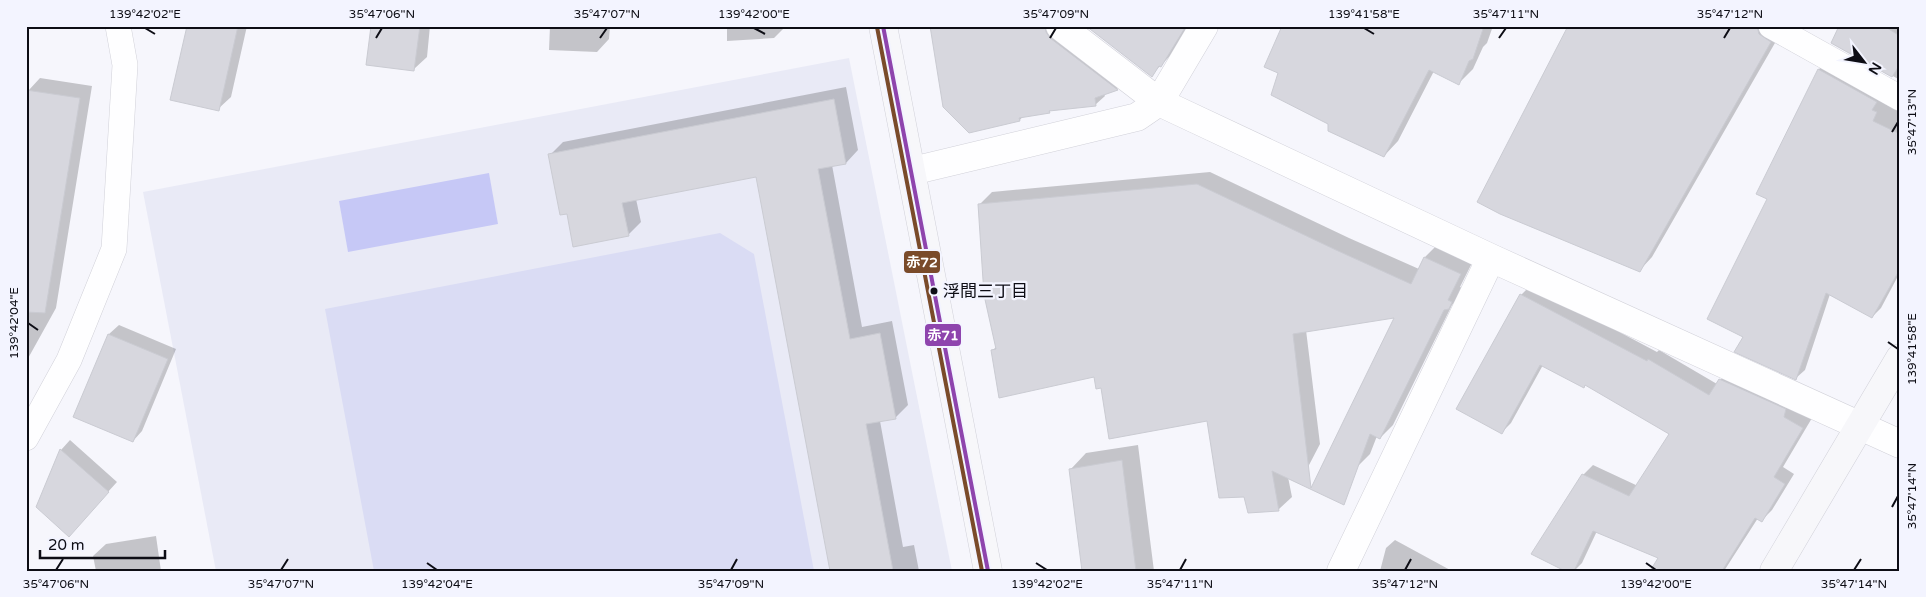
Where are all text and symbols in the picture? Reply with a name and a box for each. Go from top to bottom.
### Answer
text: 139°42'02"E [109,7,181,21]
text: 35°47'06"N [349,7,415,21]
text: 35°47'07"N [574,7,640,21]
text: 139°42'00"E [718,7,790,21]
text: 35°47'09"N [1023,7,1089,21]
text: 139°41'58"E [1328,7,1400,21]
text: 35°47'11"N [1473,7,1539,21]
text: 35°47'12"N [1697,7,1763,21]
north arrow [1838,38,1888,88]
text: N [1865,59,1885,78]
text: 35°47'13"N [1905,89,1919,155]
line badge: 赤72 [903,250,941,274]
text: 赤72 [906,254,938,271]
place label: 浮間三丁目 [943,281,1028,302]
marker: 浮間三丁目 [929,286,939,296]
text: 139°42'04"E [7,287,21,359]
text: 139°41'58"E [1905,313,1919,385]
line badge: 赤71 [924,323,962,347]
text: 赤71 [927,327,959,344]
text: 35°47'14"N [1905,463,1919,529]
scale bar [40,527,165,559]
text: 20 m [48,536,85,554]
text: 35°47'06"N [23,577,89,591]
text: 35°47'07"N [248,577,314,591]
text: 139°42'04"E [401,577,473,591]
text: 35°47'09"N [698,577,764,591]
text: 139°42'02"E [1011,577,1083,591]
text: 35°47'11"N [1147,577,1213,591]
text: 35°47'12"N [1372,577,1438,591]
text: 139°42'00"E [1620,577,1692,591]
text: 35°47'14"N [1821,577,1887,591]

